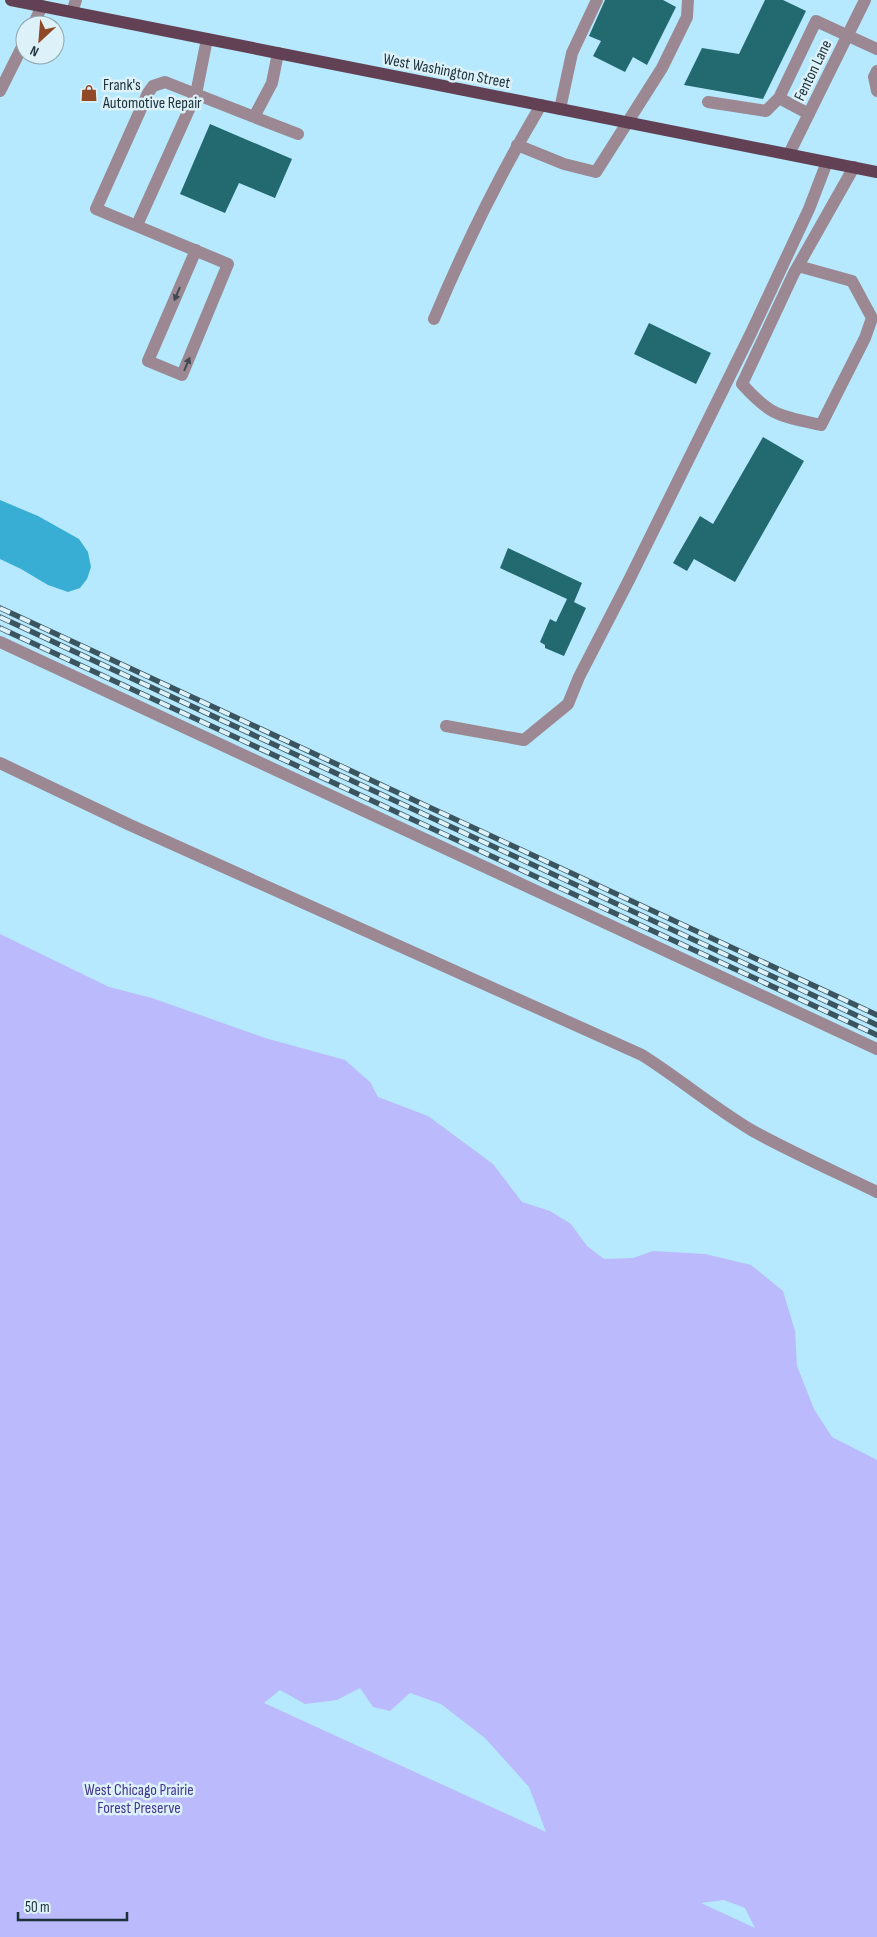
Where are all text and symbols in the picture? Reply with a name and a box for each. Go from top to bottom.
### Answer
north arrow [15,15,65,65]
street label: Fenton Lane [790,37,836,104]
text: N [27,42,42,61]
street label: West Washington Street [382,50,512,93]
place label: Frank's Automotive Repair [102,76,202,113]
shop icon: Frank's Automotive Repair [79,83,99,103]
one-way arrow [172,287,180,301]
one-way arrow [183,357,191,371]
park label: West Chicago Prairie Forest Preserve [84,1781,194,1818]
scale bar [18,1890,126,1922]
text: 50 m [25,1898,50,1917]

